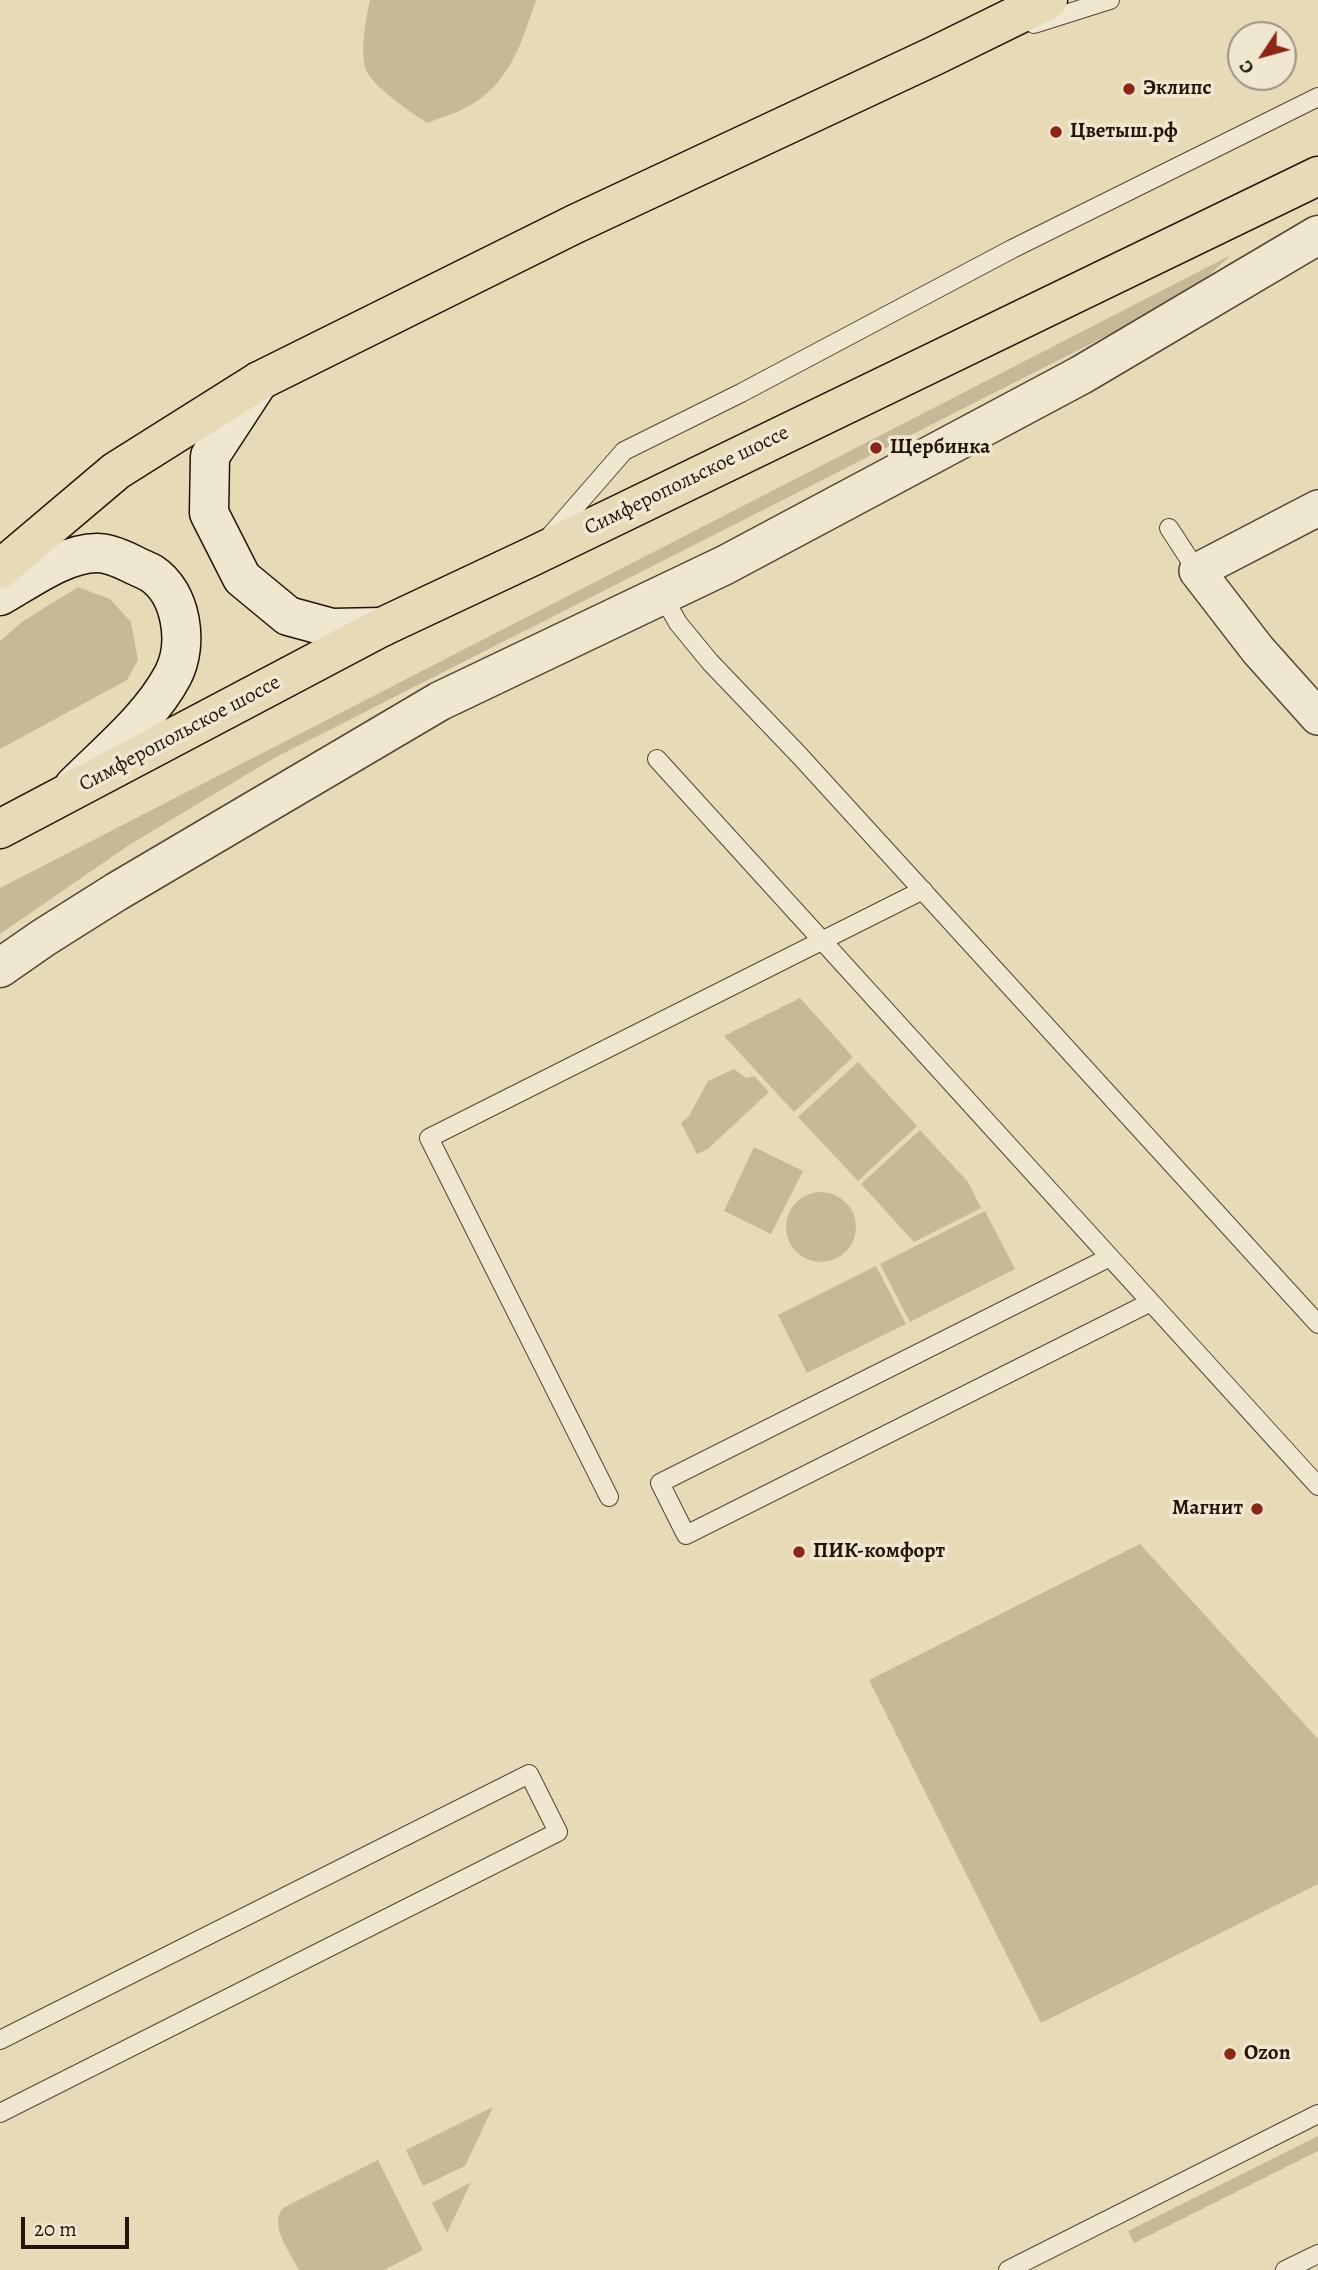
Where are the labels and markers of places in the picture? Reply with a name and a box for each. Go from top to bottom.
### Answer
place label: Эклипс [1143,76,1212,102]
marker: Эклипс [1121,81,1137,97]
place label: Цветыш.рф [1070,119,1178,145]
marker: Цветыш.рф [1048,124,1064,140]
place label: Щербинка [890,435,990,461]
marker: Щербинка [868,440,884,456]
place label: Магнит [1172,1496,1243,1522]
marker: Магнит [1249,1501,1265,1517]
place label: ПИК-комфорт [813,1539,945,1565]
marker: ПИК-комфорт [791,1544,807,1560]
place label: Ozon [1244,2041,1290,2067]
marker: Ozon [1222,2046,1238,2062]

